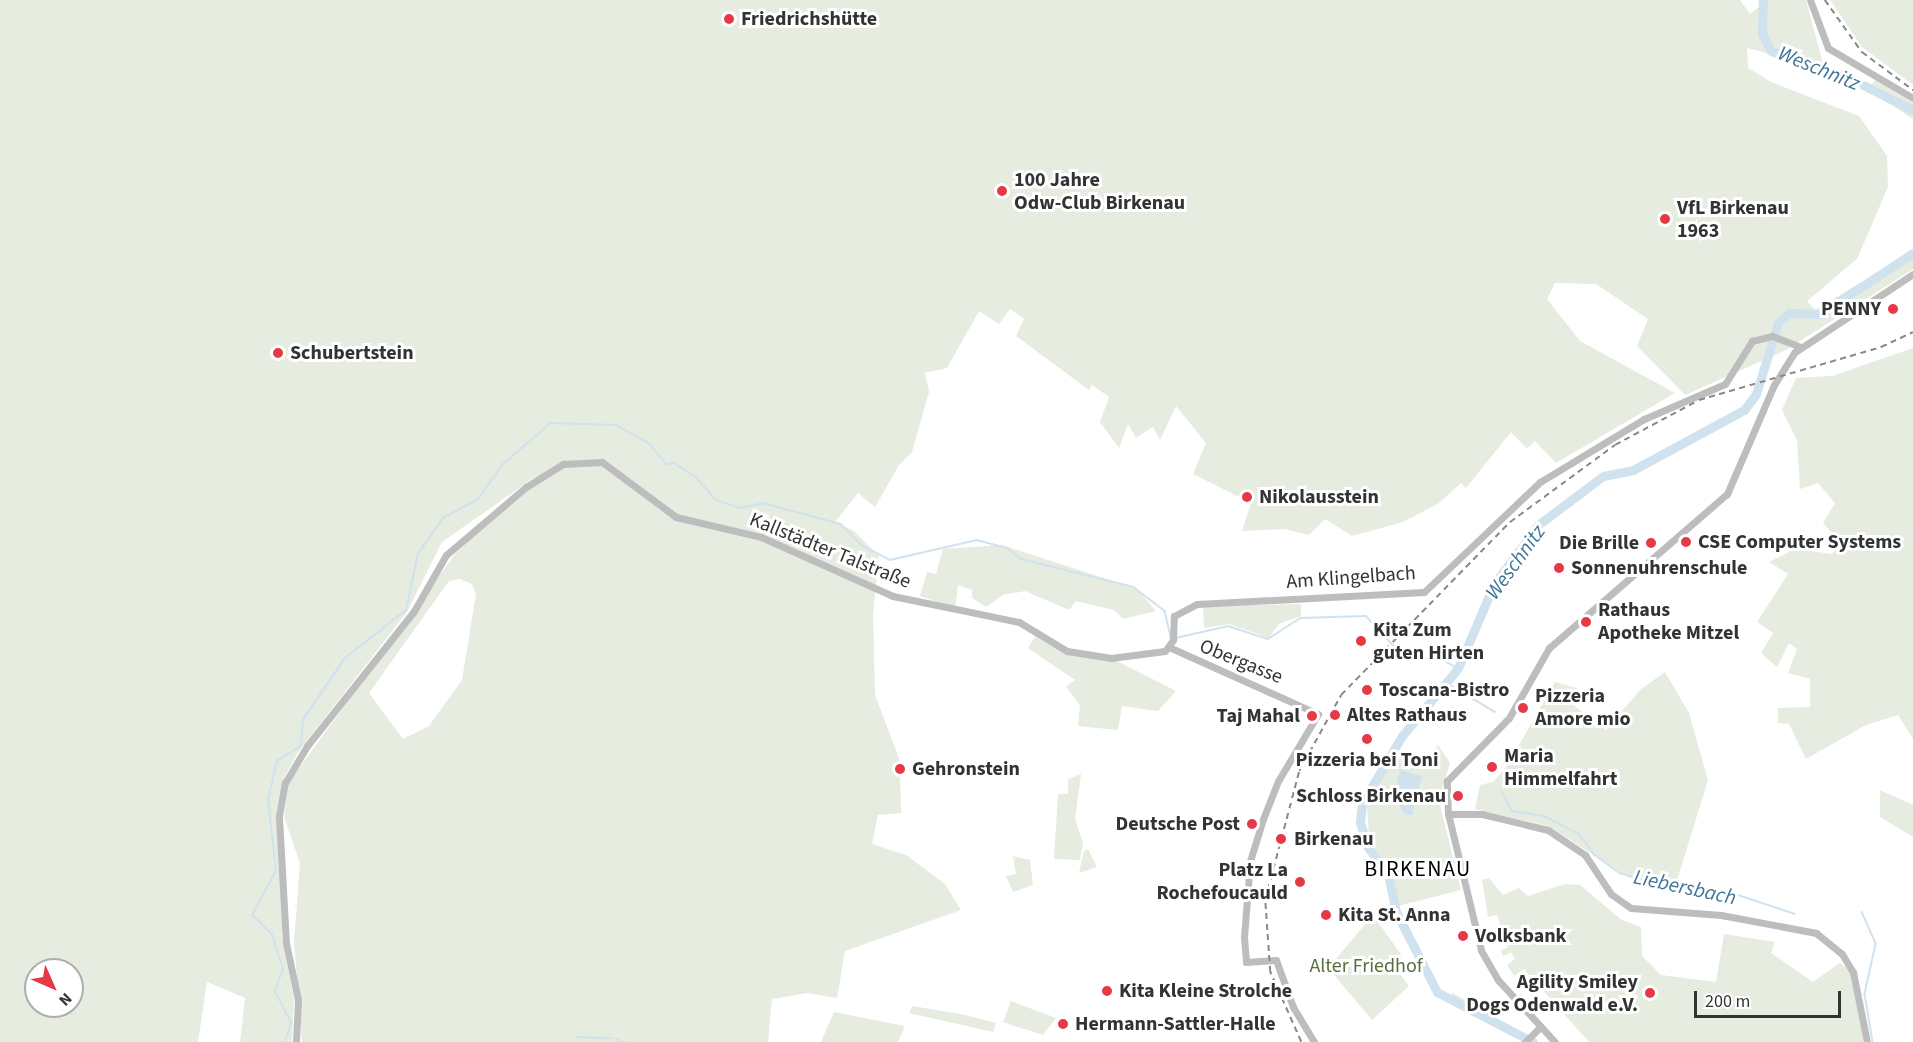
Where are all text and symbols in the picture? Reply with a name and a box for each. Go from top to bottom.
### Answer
place label: Friedrichshütte [741,7,877,31]
marker: Friedrichshütte [722,12,736,26]
water label: Weschnitz [1775,40,1863,96]
place label: 100 Jahre Odw-Club Birkenau [1014,168,1185,215]
marker: 100 Jahre Odw-Club Birkenau [995,184,1009,198]
place label: VfL Birkenau 1963 [1677,196,1789,243]
marker: VfL Birkenau 1963 [1658,212,1672,226]
place label: PENNY [1821,297,1881,321]
marker: PENNY [1886,302,1900,316]
place label: Schubertstein [290,341,414,365]
marker: Schubertstein [271,346,285,360]
place label: Nikolausstein [1259,485,1379,509]
marker: Nikolausstein [1240,490,1254,504]
street label: Kallstädter Talstraße [746,508,914,594]
water label: Weschnitz [1480,520,1550,604]
place label: CSE Computer Systems [1698,530,1901,554]
place label: Die Brille [1559,531,1639,555]
marker: CSE Computer Systems [1679,535,1693,549]
marker: Die Brille [1644,536,1658,550]
place label: Sonnenuhrenschule [1571,556,1747,580]
marker: Sonnenuhrenschule [1552,561,1566,575]
street label: Am Klingelbach [1285,562,1417,594]
place label: Rathaus Apotheke Mitzel [1598,598,1739,645]
marker: Rathaus Apotheke Mitzel [1579,615,1593,629]
place label: Kita Zum guten Hirten [1373,618,1484,665]
street label: Obergasse [1196,634,1286,690]
marker: Kita Zum guten Hirten [1354,634,1368,648]
place label: Toscana-Bistro [1379,678,1509,702]
marker: Toscana-Bistro [1360,683,1374,697]
place label: Pizzeria Amore mio [1535,684,1631,731]
marker: Pizzeria Amore mio [1516,701,1530,715]
place label: Altes Rathaus [1347,703,1467,727]
place label: Taj Mahal [1217,704,1300,728]
marker: Altes Rathaus [1328,708,1342,722]
marker: Taj Mahal [1305,709,1319,723]
marker: Pizzeria bei Toni [1360,732,1374,746]
place label: Maria Himmelfahrt [1504,744,1617,791]
place label: Pizzeria bei Toni [1295,748,1439,772]
place label: Gehronstein [912,757,1020,781]
marker: Maria Himmelfahrt [1485,760,1499,774]
marker: Gehronstein [893,762,907,776]
place label: Schloss Birkenau [1296,784,1446,808]
marker: Schloss Birkenau [1451,789,1465,803]
place label: Deutsche Post [1116,812,1240,836]
marker: Deutsche Post [1245,817,1259,831]
place label: Birkenau [1294,827,1374,851]
marker: Birkenau [1272,830,1290,848]
district label: BIRKENAU [1364,857,1472,883]
place label: Platz La Rochefoucauld [1156,858,1288,905]
water label: Liebersbach [1631,864,1739,910]
marker: Platz La Rochefoucauld [1293,875,1307,889]
place label: Kita St. Anna [1338,903,1450,927]
marker: Kita St. Anna [1319,908,1333,922]
place label: Volksbank [1475,924,1567,948]
marker: Volksbank [1456,929,1470,943]
park label: Alter Friedhof [1309,954,1423,978]
north arrow [24,958,84,1018]
place label: Agility Smiley Dogs Odenwald e.V. [1466,970,1638,1017]
place label: Kita Kleine Strolche [1119,979,1292,1003]
scale bar [1697,979,1844,1017]
marker: Kita Kleine Strolche [1100,984,1114,998]
marker: Agility Smiley Dogs Odenwald e.V. [1643,986,1657,1000]
text: N [54,988,77,1011]
text: 200 m [1705,989,1750,1014]
place label: Hermann-Sattler-Halle [1075,1012,1276,1036]
marker: Hermann-Sattler-Halle [1056,1017,1070,1031]

